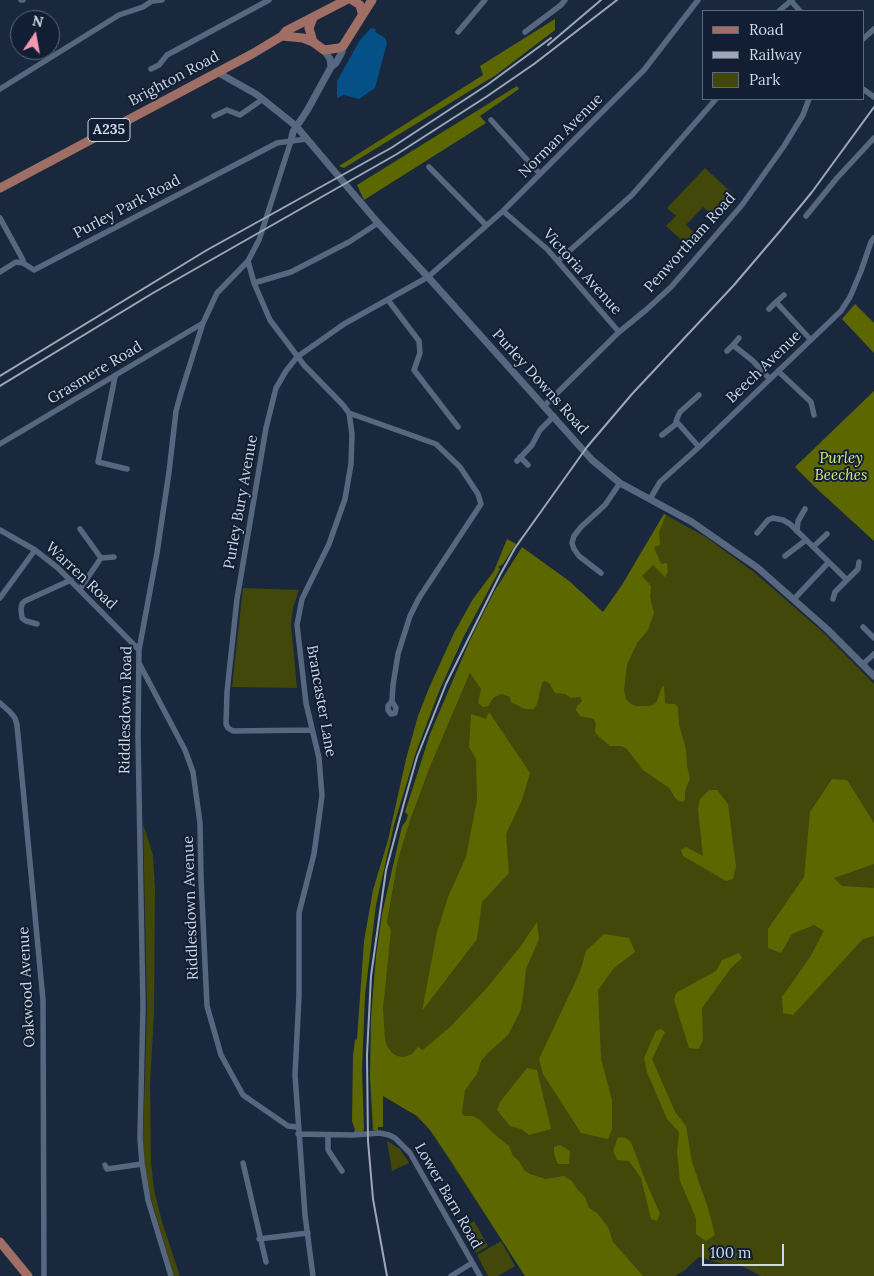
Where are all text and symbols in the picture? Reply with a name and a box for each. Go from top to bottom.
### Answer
north arrow [10,10,60,60]
legend [702,10,864,100]
text: N [31,11,45,31]
text: Road [749,20,784,39]
text: Railway [749,45,802,64]
street label: Brighton Road [126,48,222,110]
text: Park [749,70,780,89]
street label: Norman Avenue [515,90,607,182]
road number: A235 [88,118,130,142]
street label: Purley Park Road [70,171,184,243]
street label: Penwortham Road [641,189,739,297]
street label: Victoria Avenue [539,225,625,319]
street label: Purley Downs Road [488,326,592,438]
street label: Beech Avenue [723,327,805,407]
street label: Grasmere Road [44,338,146,408]
street label: Purley Bury Avenue [220,433,262,571]
park label: Purley Beeches [815,450,867,485]
street label: Warren Road [42,538,120,614]
street label: Brancaster Lane [302,644,340,758]
street label: Riddlesdown Road [116,646,136,774]
street label: Riddlesdown Avenue [179,836,203,980]
street label: Oakwood Avenue [15,926,39,1048]
street label: Lower Barn Road [410,1140,486,1252]
scale bar [704,1234,786,1266]
text: 100 m [710,1243,751,1262]

